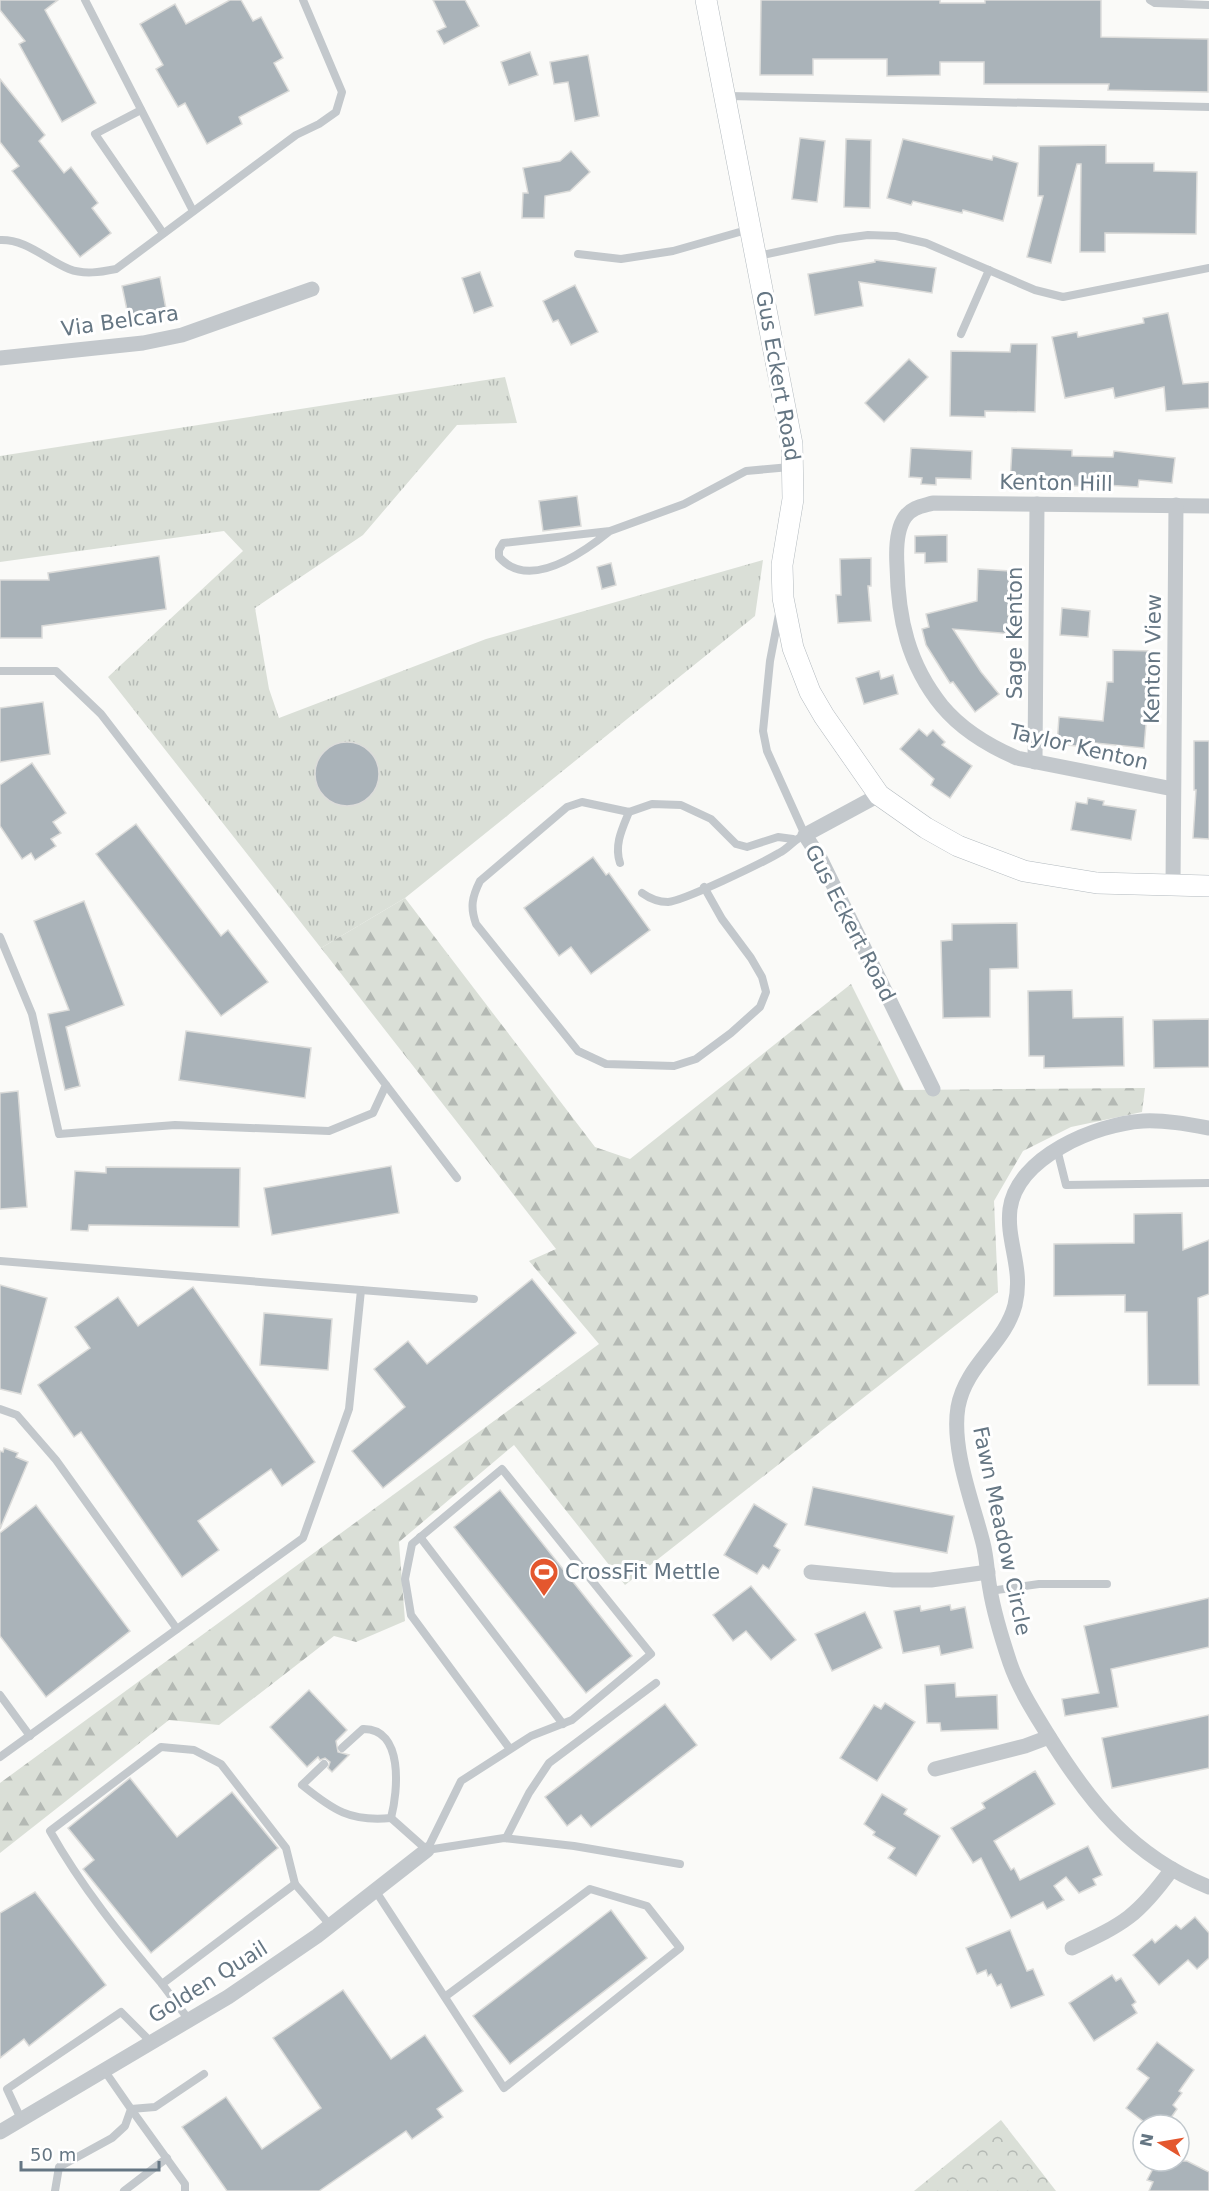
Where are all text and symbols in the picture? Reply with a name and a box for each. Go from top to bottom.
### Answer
street label: Gus Eckert Road [751,289,805,463]
street label: Via Belcara [60,301,180,341]
street label: Kenton Hill [999,470,1113,496]
street label: Sage Kenton [1003,567,1027,699]
street label: Kenton View [1140,594,1166,724]
street label: Taylor Kenton [1006,719,1151,775]
street label: Gus Eckert Road [800,841,900,1005]
street label: Fawn Meadow Circle [968,1424,1036,1638]
sports icon: CrossFit Mettle [528,1556,560,1598]
place label: CrossFit Mettle [565,1560,720,1584]
street label: Golden Quail [144,1936,272,2028]
north arrow [1131,2113,1191,2173]
text: N [1136,2132,1157,2149]
scale bar [21,2134,159,2172]
text: 50 m [30,2144,76,2165]

